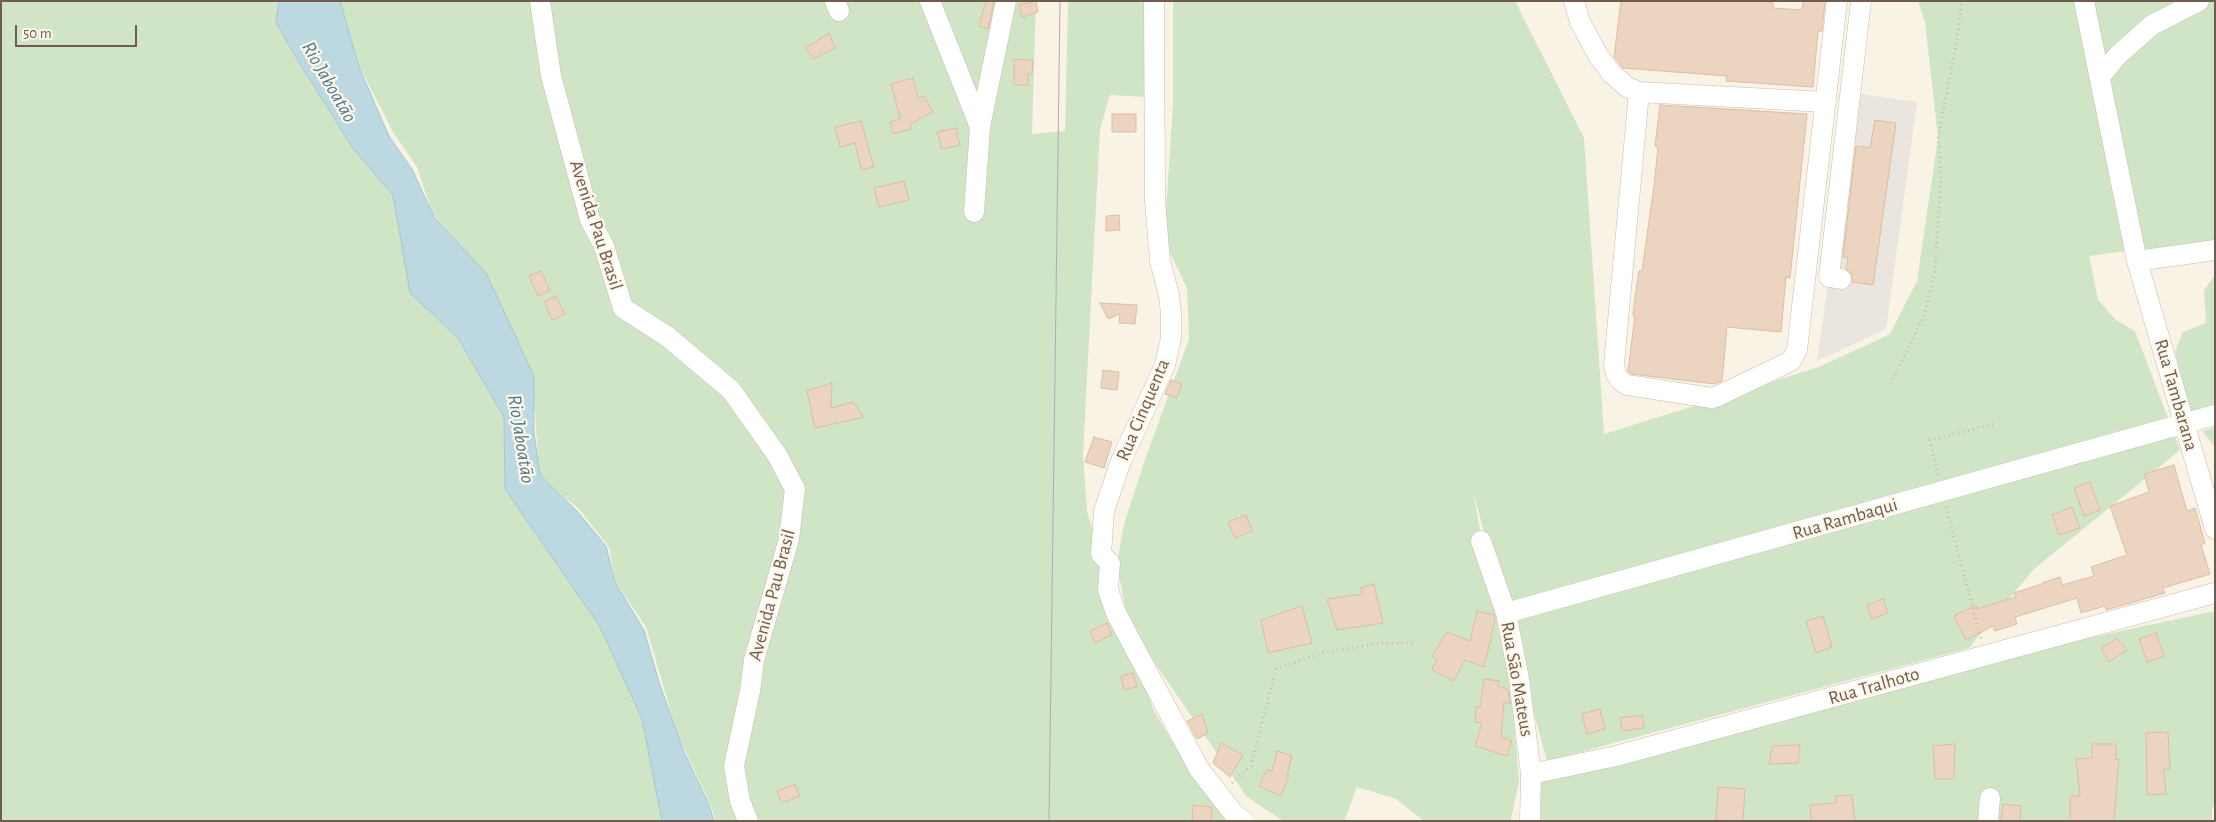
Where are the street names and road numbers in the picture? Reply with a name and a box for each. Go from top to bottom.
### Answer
street label: Avenida Pau Brasil [564,157,628,293]
street label: Rua Tambarana [2149,337,2203,453]
street label: Rua Cinquenta [1111,355,1175,465]
street label: Rua Rambaqui [1790,493,1900,545]
street label: Avenida Pau Brasil [743,527,801,663]
street label: Rua São Mateus [1496,620,1538,738]
street label: Rua Tralhoto [1826,662,1922,710]

